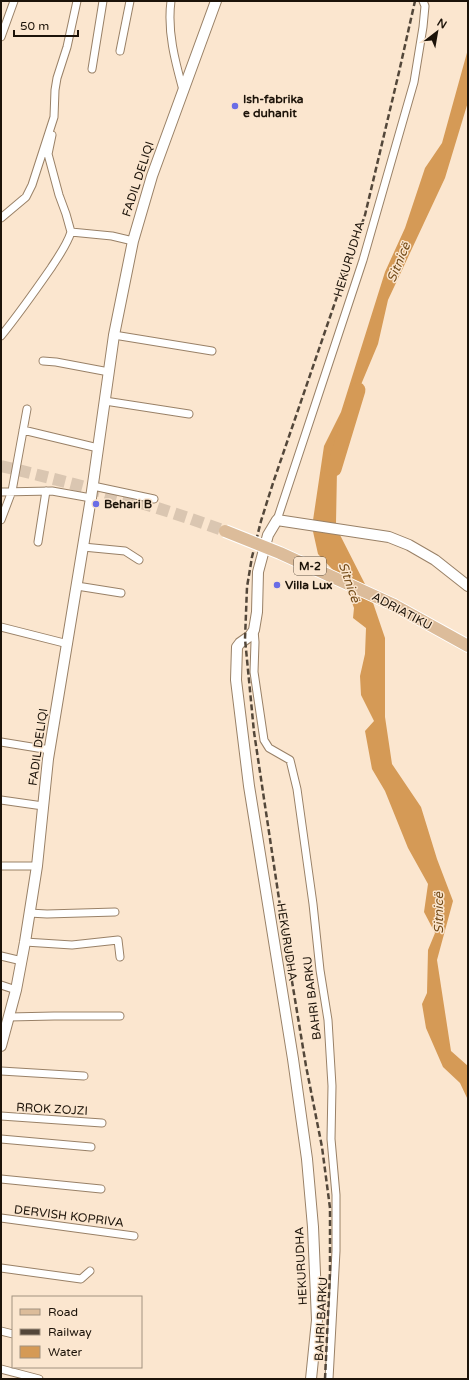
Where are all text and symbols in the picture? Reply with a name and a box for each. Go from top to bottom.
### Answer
scale bar [14,12,78,38]
north arrow [417,12,457,52]
text: N [435,16,449,32]
text: 50 m [20,19,49,33]
place label: Ish-fabrika e duhanit [243,92,304,120]
marker: Ish-fabrika e duhanit [230,101,240,111]
street label: FADIL DELIQI [119,140,157,218]
street label: HEKURUDHA [331,219,367,299]
water label: Sitnicë [384,240,414,285]
place label: Behari B [104,497,152,511]
marker: Behari B [91,499,101,509]
road number: M-2 [294,557,326,575]
water label: Sitnicë [335,560,364,605]
place label: Villa Lux [285,578,333,592]
marker: Villa Lux [272,580,282,590]
street label: ADRIATIKU [370,589,434,633]
street label: FADIL DELIQI [26,707,50,787]
water label: Sitnicë [431,892,447,934]
street label: HEKURUDHA [274,902,300,982]
street label: BAHRI BARKU [300,955,324,1041]
street label: RROK ZOJZI [16,1100,88,1118]
street label: DERVISH KOPRIVA [13,1202,125,1230]
street label: HEKURUDHA [292,1226,310,1306]
street label: BAHRI BARKU [312,1277,330,1361]
legend [12,1296,142,1368]
text: Road [48,1305,78,1319]
text: Railway [48,1325,92,1339]
text: Water [48,1345,83,1359]

